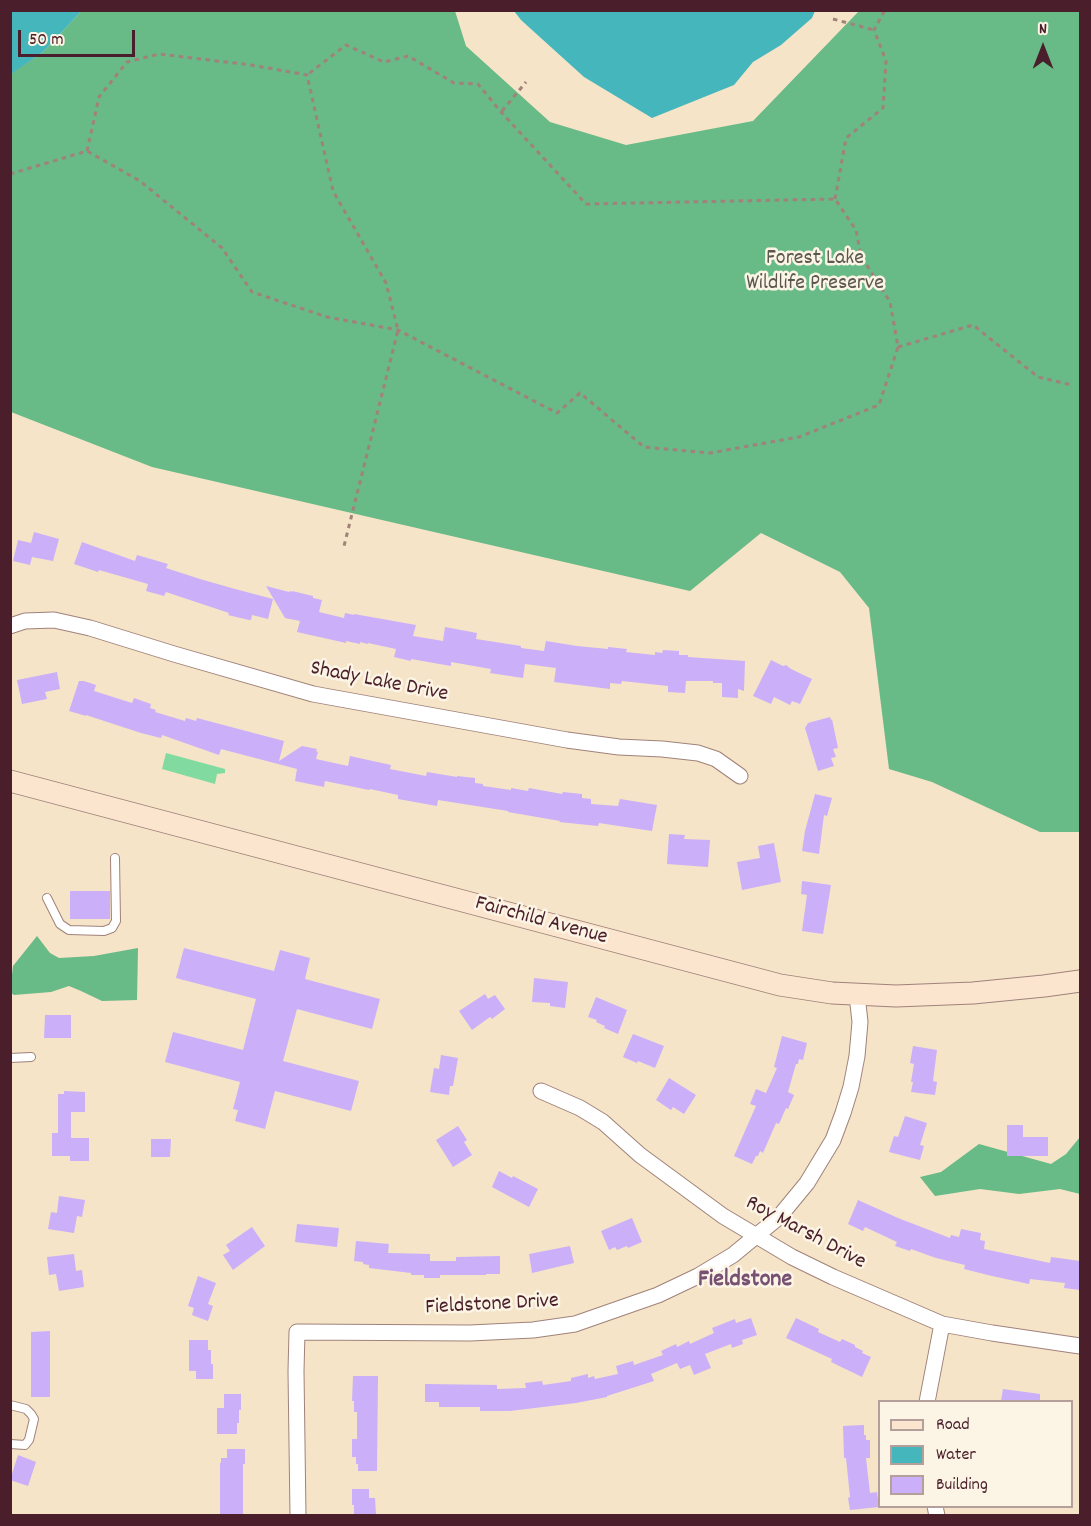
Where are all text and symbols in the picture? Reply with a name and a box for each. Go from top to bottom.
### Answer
scale bar [21,18,138,56]
north arrow [1013,18,1073,78]
text: N [1039,18,1047,41]
text: 50 m [29,28,64,53]
park label: Forest Lake Wildlife Preserve [746,247,884,298]
street label: Shady Lake Drive [308,657,450,709]
street label: Fairchild Avenue [472,892,610,952]
street label: Roy Marsh Drive [740,1191,870,1277]
district label: Fieldstone [698,1268,792,1296]
street label: Fieldstone Drive [425,1289,559,1323]
legend [878,1400,1073,1508]
text: Road [936,1413,970,1438]
text: Water [936,1443,976,1468]
text: Building [936,1473,988,1498]

